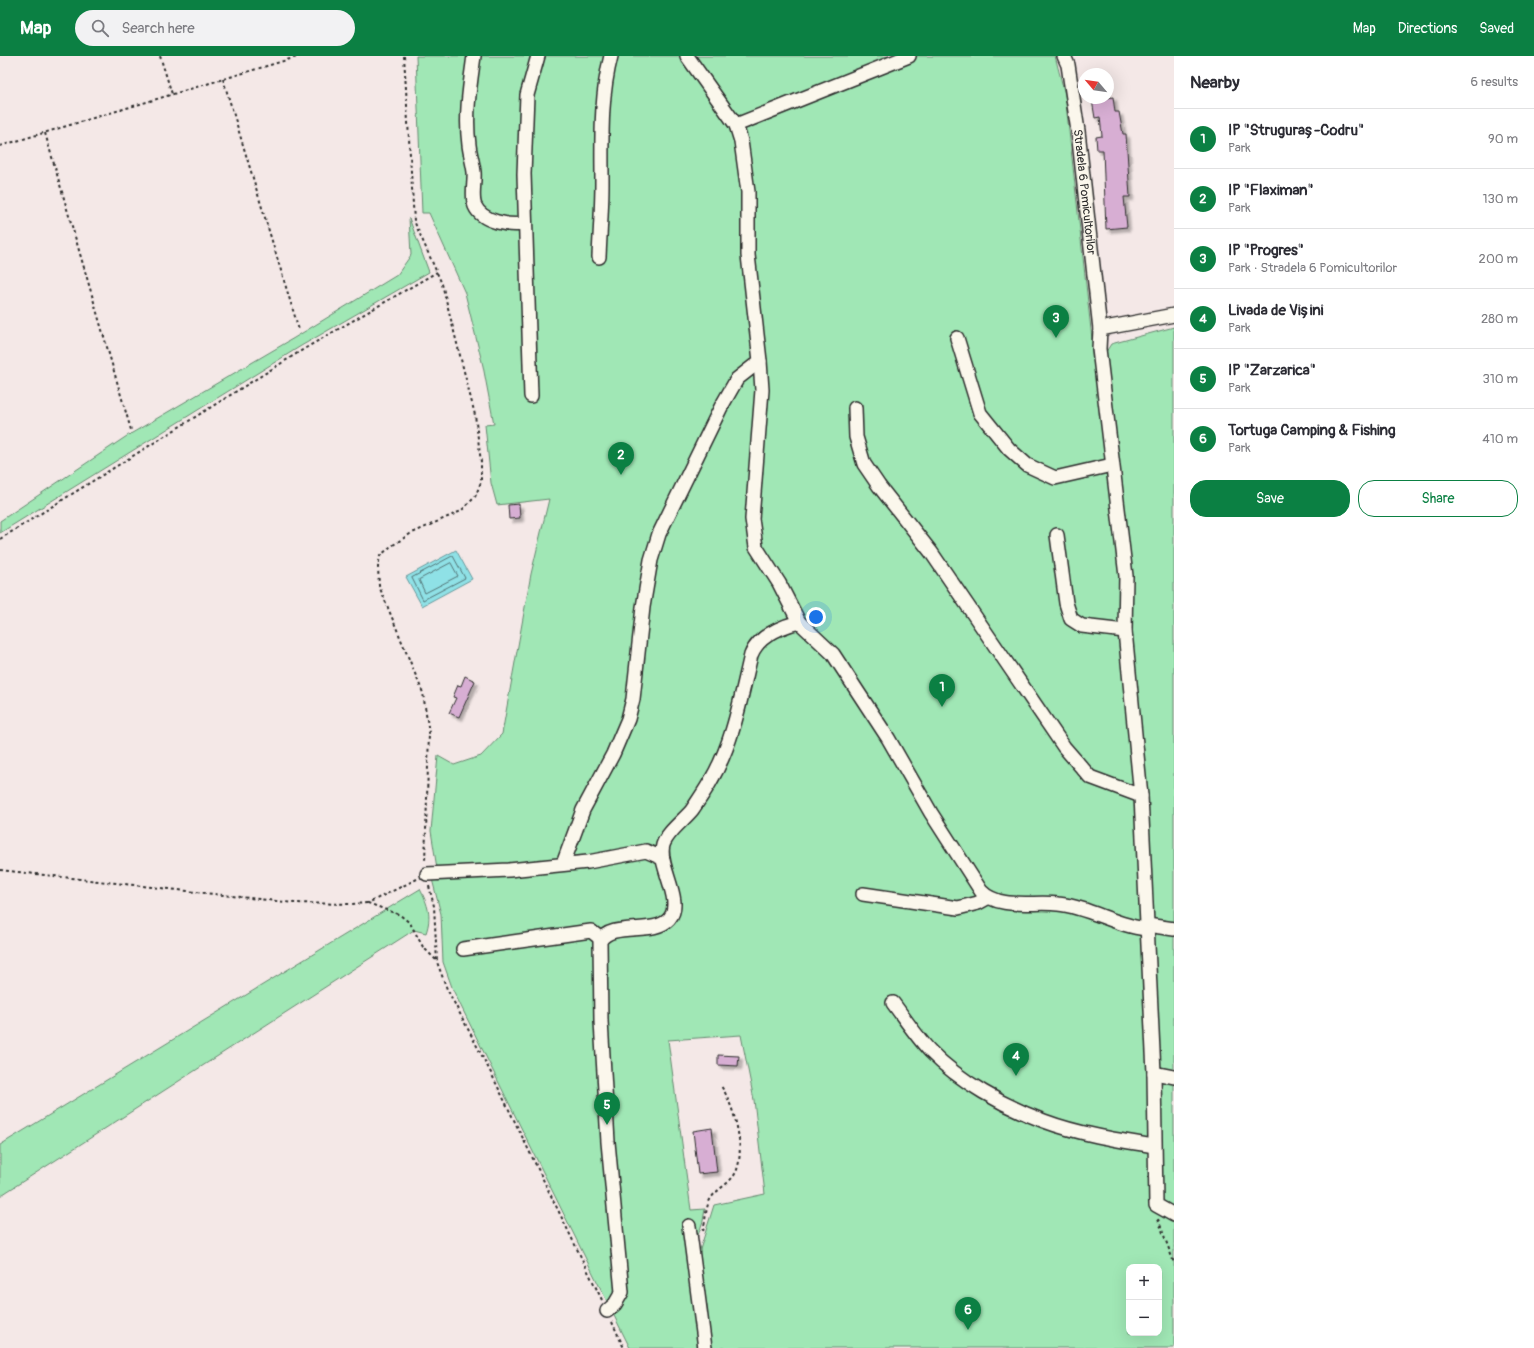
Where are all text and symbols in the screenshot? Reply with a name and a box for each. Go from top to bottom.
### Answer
search box [75,10,355,46]
text: Map [20,16,51,40]
icon: search [89,17,111,39]
text: Search here [121,19,195,38]
text: Map [1353,20,1376,37]
text: Directions [1398,20,1457,37]
text: Saved [1479,20,1514,37]
north arrow [1078,68,1114,104]
text: Nearby [1190,72,1239,93]
text: 6 results [1471,74,1518,90]
text: IP "Struguraș-Codru" [1228,121,1364,140]
street label: Stradela 6 Pomicultorilor [1070,128,1099,256]
text: 1 [1200,131,1206,147]
text: 90 m [1488,131,1518,147]
text: Park [1228,140,1251,156]
text: IP "Flaximan" [1228,181,1314,200]
text: 2 [1199,191,1207,207]
text: 130 m [1482,191,1518,207]
text: Park [1228,200,1251,216]
text: IP "Progres" [1228,241,1304,260]
text: 3 [1199,251,1207,267]
text: 200 m [1479,251,1518,267]
text: Park · Stradela 6 Pomicultorilor [1228,260,1397,276]
text: Livada de Vișini [1228,301,1323,320]
pin: 3 [1043,305,1069,338]
text: 4 [1199,311,1207,327]
text: 280 m [1481,311,1518,327]
text: Park [1228,320,1251,336]
text: IP "Zarzarica" [1228,361,1316,380]
text: 5 [1199,371,1207,387]
text: 310 m [1482,371,1518,387]
text: Park [1228,380,1251,396]
text: Tortuga Camping & Fishing [1228,421,1396,440]
text: 6 [1199,431,1207,447]
text: 410 m [1482,431,1518,447]
text: Park [1228,440,1251,456]
pin: 2 [608,442,634,475]
button: Save [1190,480,1350,517]
button: Share [1358,480,1518,517]
your location [806,607,826,627]
pin: 1 [929,674,955,707]
pin: 4 [1003,1043,1029,1076]
pin: 5 [594,1092,620,1125]
map controls [1126,1264,1162,1336]
button: + [1126,1264,1162,1300]
pin: 6 [955,1297,981,1330]
button: − [1126,1300,1162,1336]

